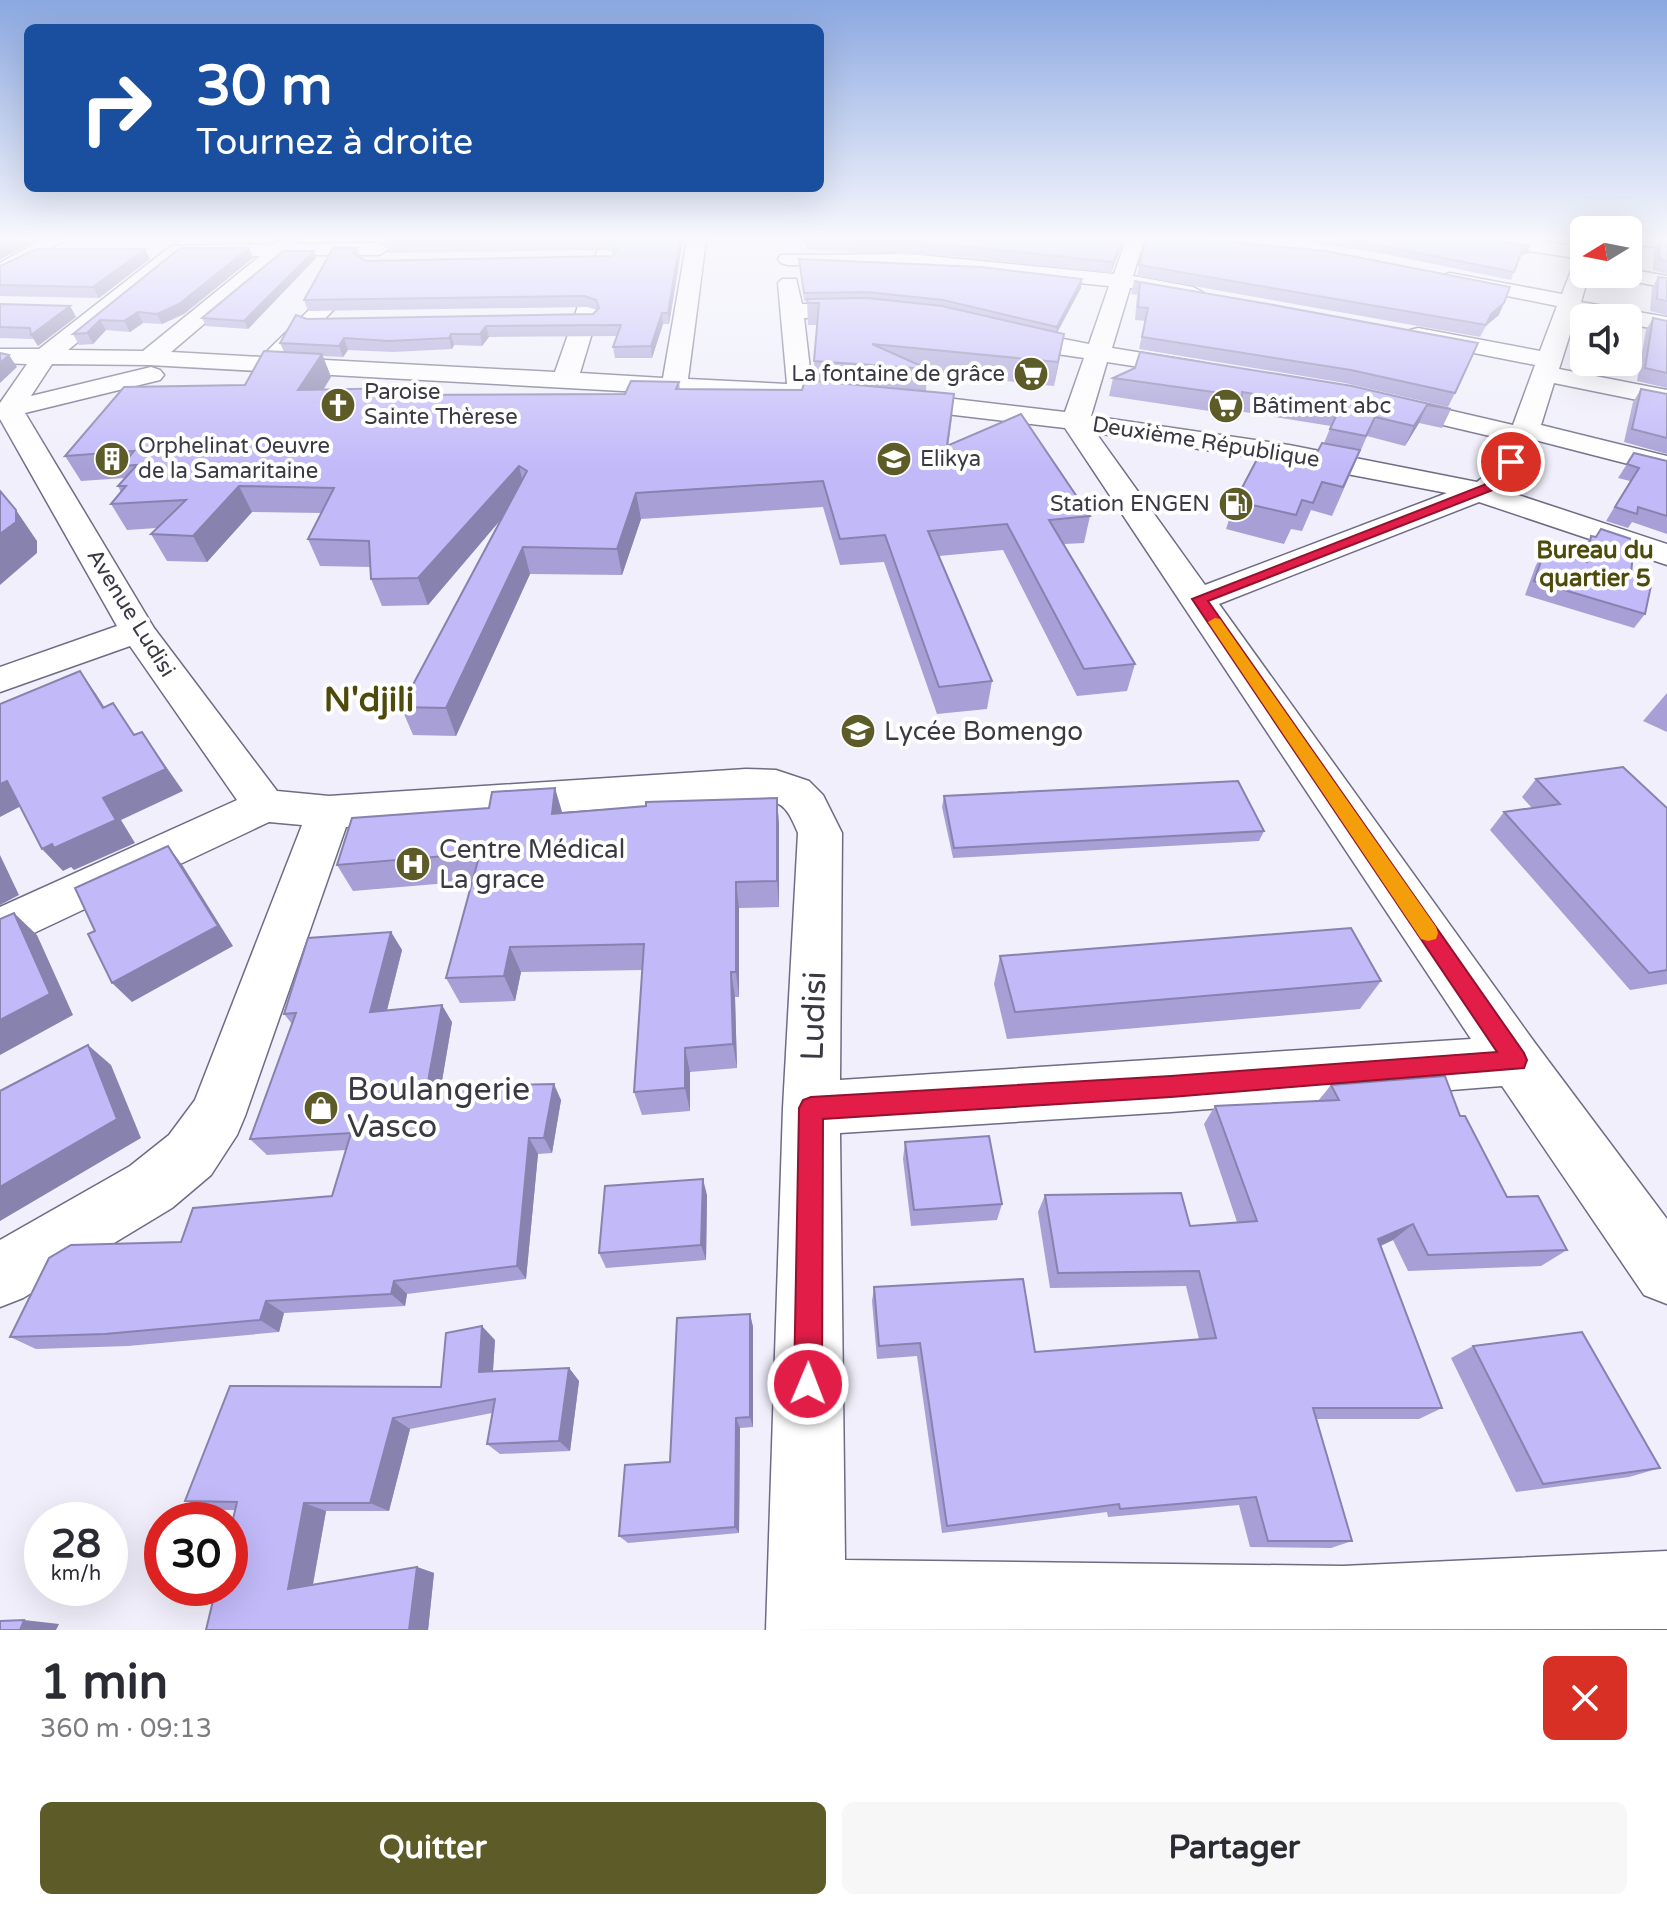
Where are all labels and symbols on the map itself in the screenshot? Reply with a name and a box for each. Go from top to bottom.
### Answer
north arrow [1570,216,1642,288]
supermarket icon: La fontaine de grâce [1012,355,1050,393]
place label: La fontaine de grâce [791,361,1005,387]
place label: Paroise Sainte Thèrese [364,379,518,430]
church icon: Paroise Sainte Thèrese [319,386,357,424]
supermarket icon: Bâtiment abc [1207,387,1245,425]
place label: Bâtiment abc [1252,393,1391,419]
street label: Deuxième République [1090,411,1322,473]
pin [1477,428,1545,496]
place label: Orphelinat Oeuvre de la Samaritaine [138,433,330,484]
building icon: Orphelinat Oeuvre de la Samaritaine [93,440,131,478]
school or university icon: Elikya [875,440,913,478]
place label: Elikya [920,446,981,472]
fuel station icon: Station ENGEN [1217,485,1255,523]
place label: Station ENGEN [1050,491,1210,517]
district label: Bureau du quartier 5 [1536,536,1654,593]
street label: Avenue Ludisi [81,544,181,682]
district label: N'djili [324,680,414,721]
school or university icon: Lycée Bomengo [839,712,877,750]
place label: Lycée Bomengo [884,716,1083,747]
place label: Centre Médical La grace [439,834,625,895]
hospital icon: Centre Médical La grace [394,845,432,883]
street label: Ludisi [793,971,835,1061]
place label: Boulangerie Vasco [347,1071,530,1146]
shop icon: Boulangerie Vasco [302,1089,340,1127]
position arrow [766,1342,850,1426]
speed limit sign: 30 [144,1502,248,1606]

